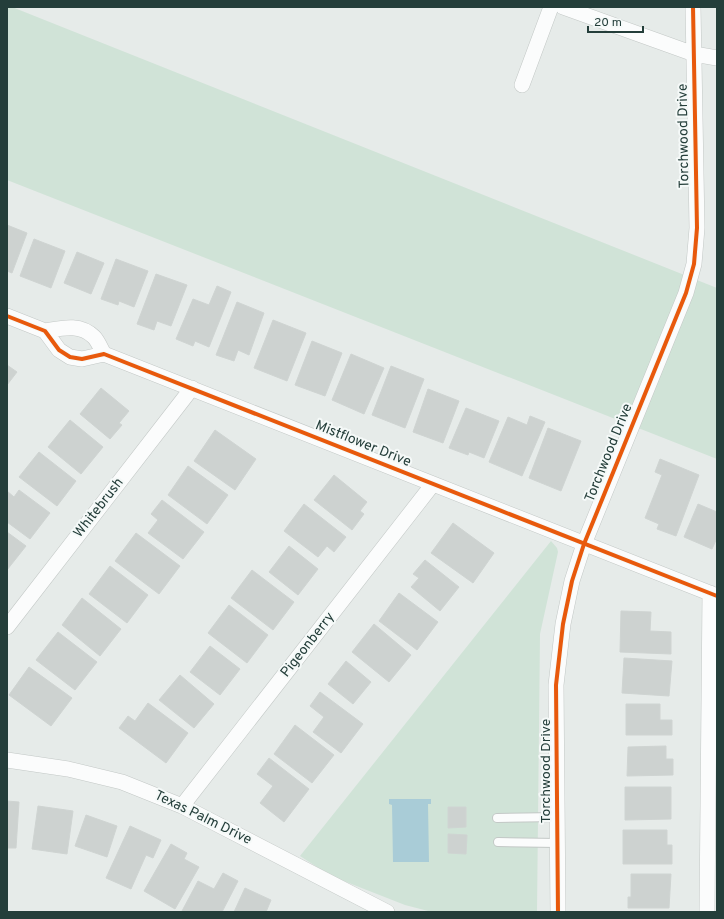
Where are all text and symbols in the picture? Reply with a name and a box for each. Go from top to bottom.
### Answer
scale bar [588,8,643,34]
text: 20 m [594,15,622,31]
street label: Torchwood Drive [675,83,693,189]
street label: Torchwood Drive [581,401,637,505]
street label: Mistflower Drive [313,417,413,471]
street label: Whitebrush [70,475,128,541]
street label: Pigeonberry [277,609,339,681]
street label: Torchwood Drive [538,719,555,823]
street label: Texas Palm Drive [152,787,254,849]

